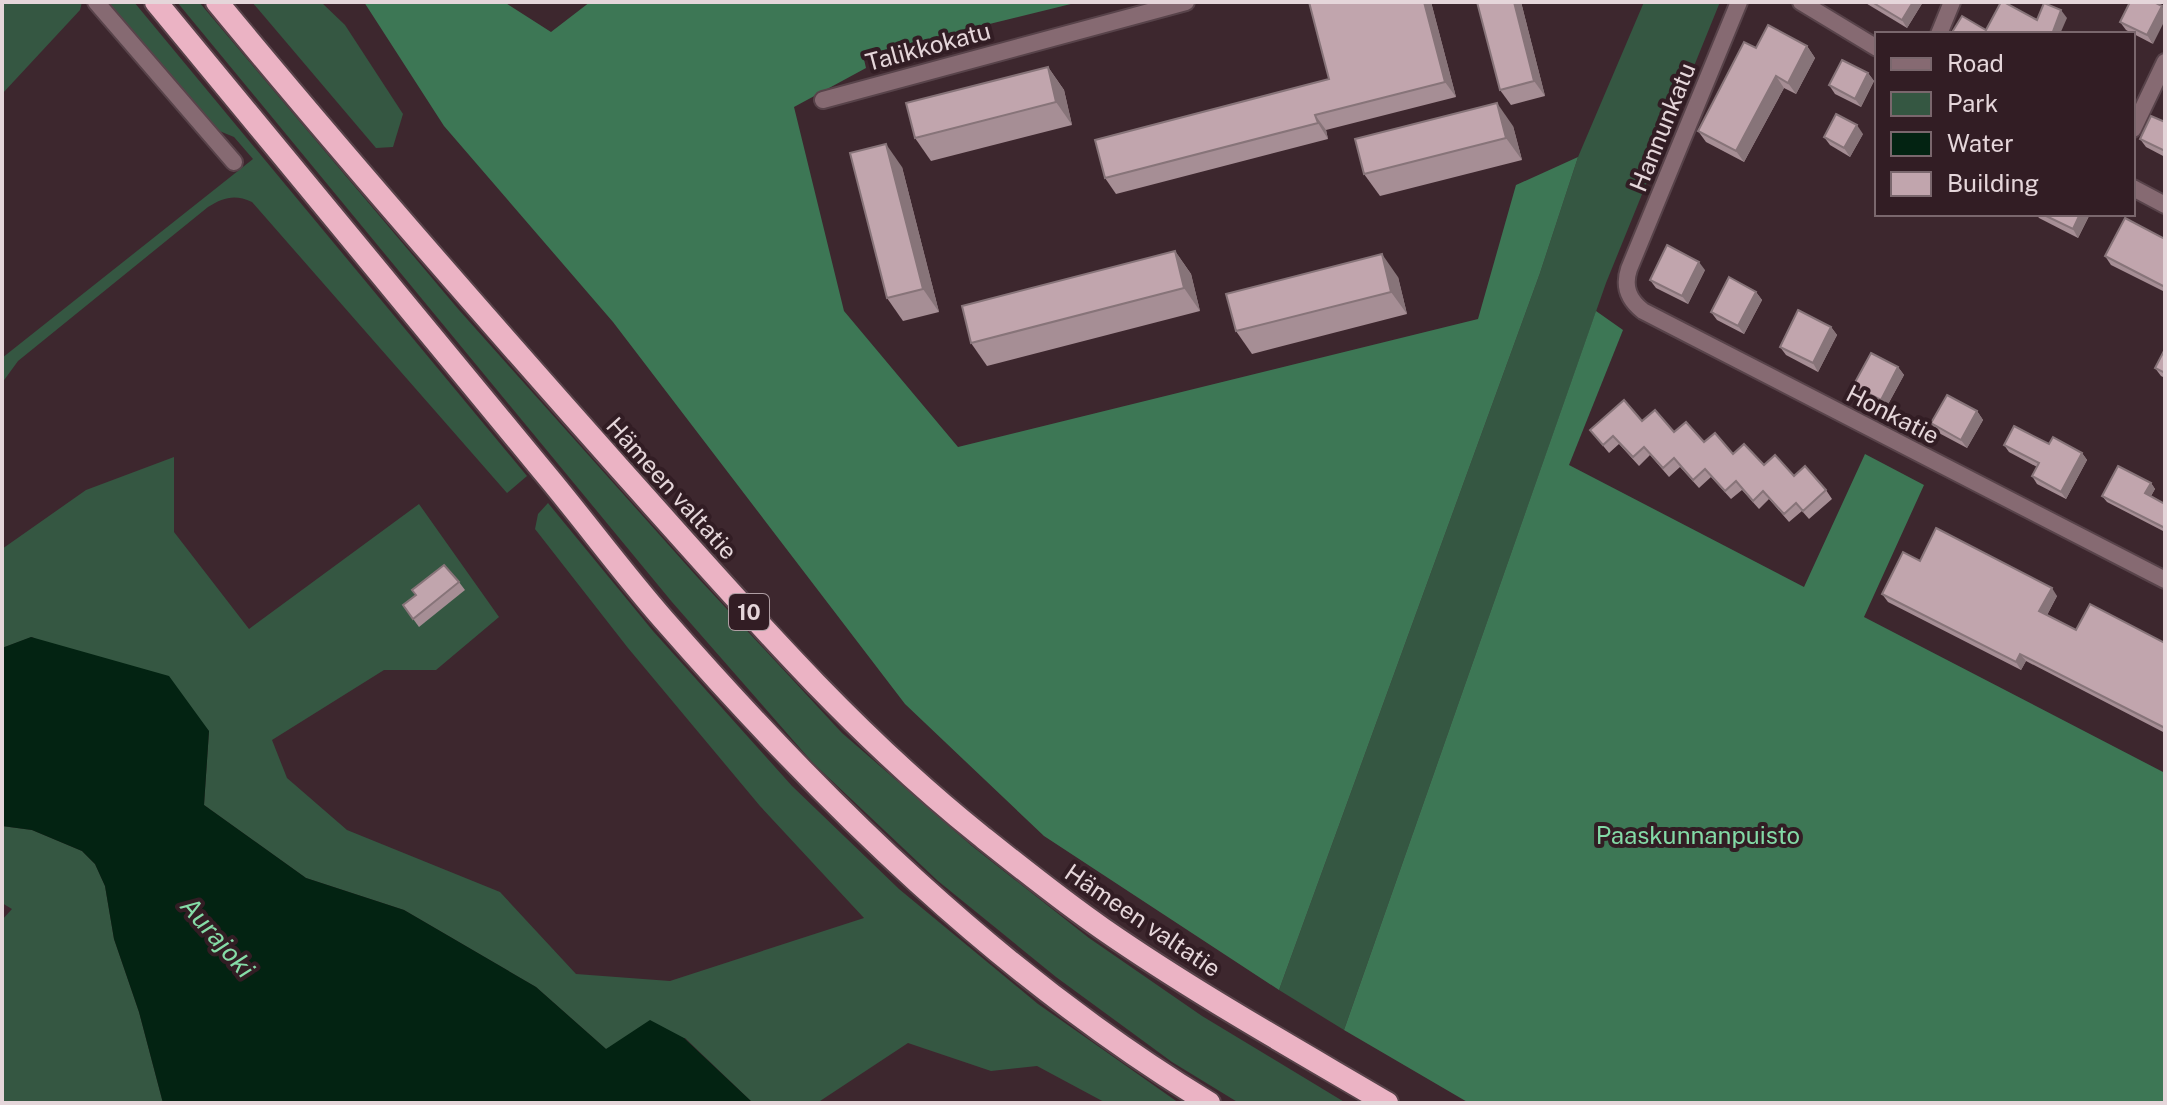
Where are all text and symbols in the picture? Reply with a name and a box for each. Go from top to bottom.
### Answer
street label: Talikkokatu [862,16,994,76]
legend [1875,32,2135,216]
text: Road [1947,49,2004,77]
street label: Hannunkatu [1623,59,1701,195]
text: Park [1947,89,1998,117]
text: Water [1947,129,2014,157]
text: Building [1947,169,2039,197]
street label: Honkatie [1842,379,1944,449]
street label: Hämeen valtatie [601,411,743,565]
road number: 10 [729,594,769,630]
park label: Paaskunnanpuisto [1596,821,1800,849]
street label: Hämeen valtatie [1060,858,1226,982]
water label: Aurajoki [175,890,262,984]

